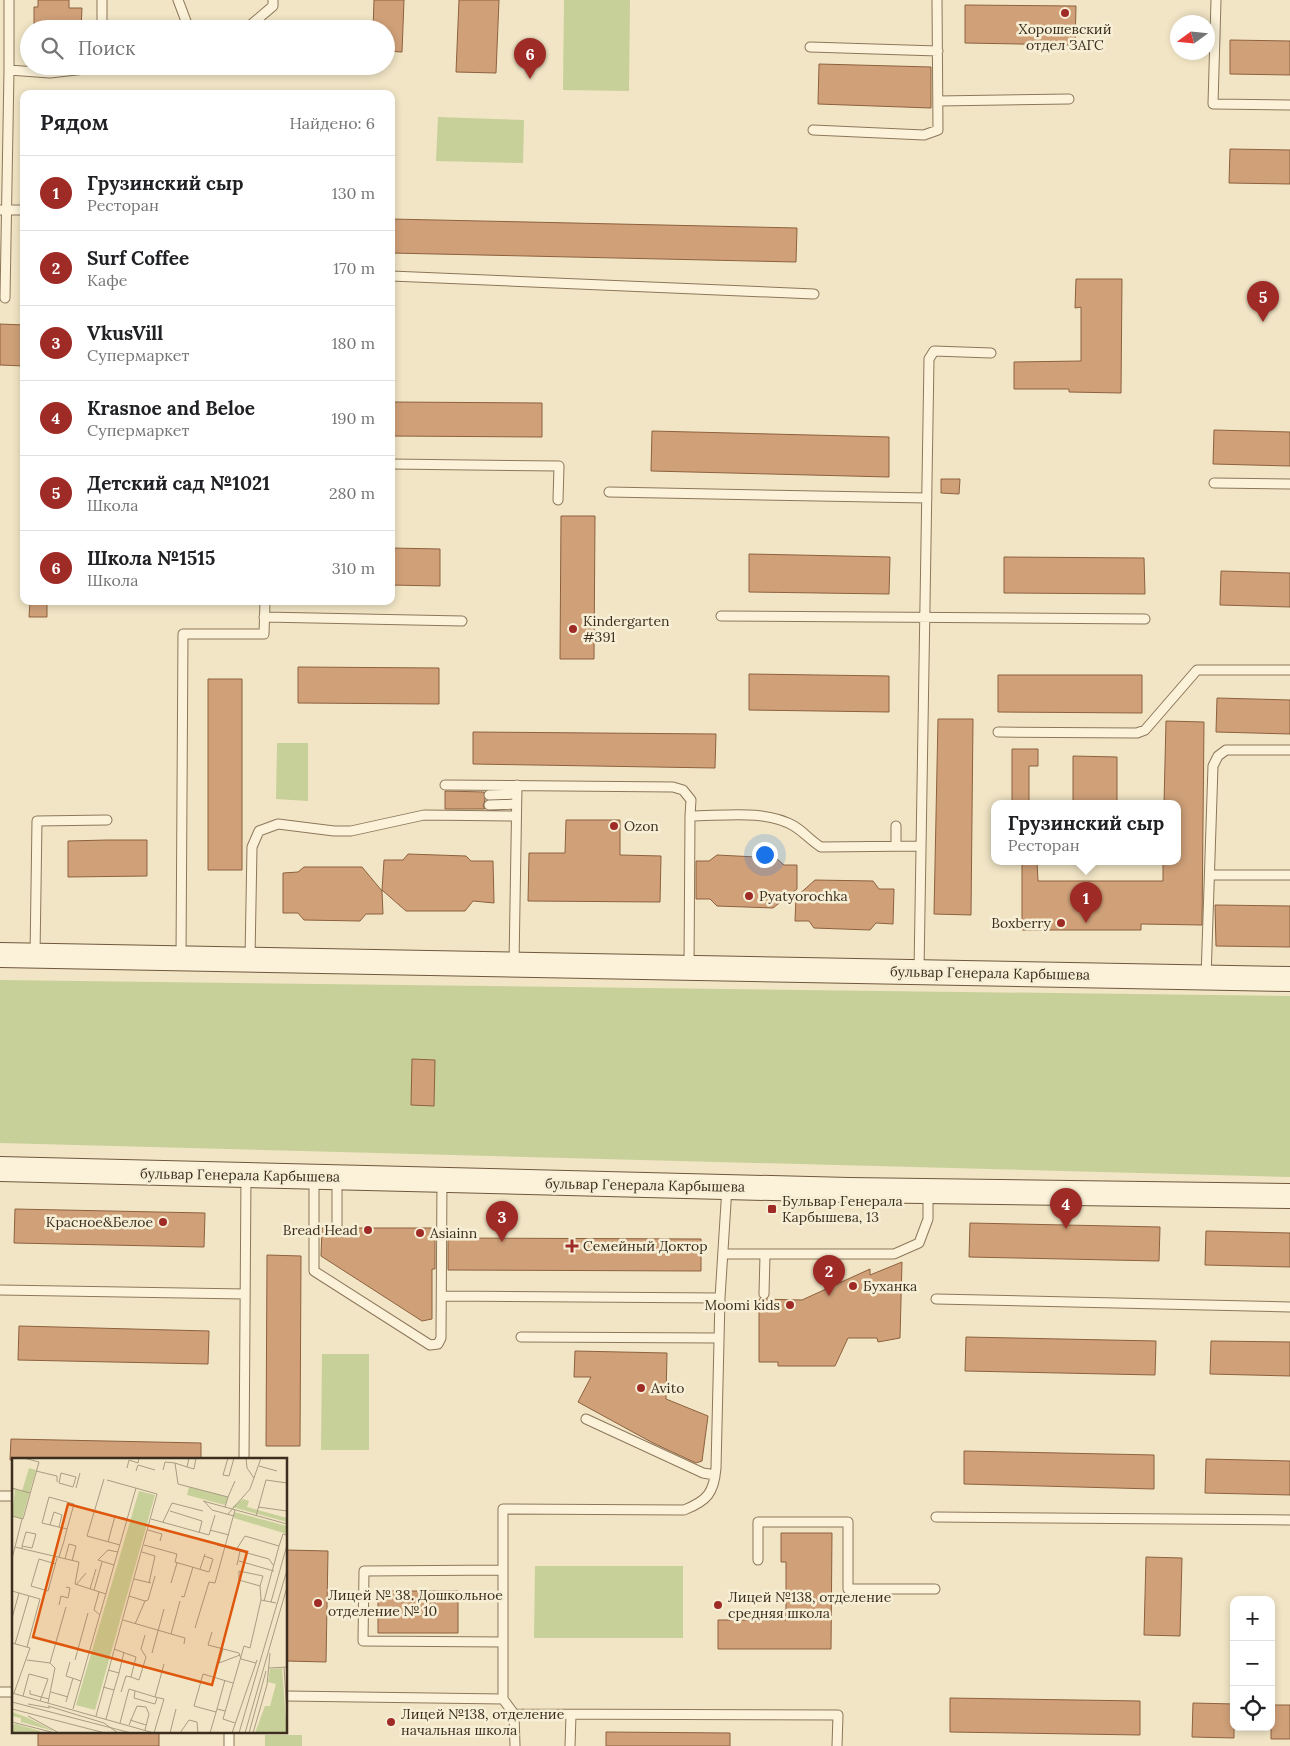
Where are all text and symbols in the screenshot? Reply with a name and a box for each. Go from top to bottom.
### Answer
marker: Хорошевский отдел ЗАГС [1059,7,1071,19]
north arrow [1170,15,1215,60]
search box [20,20,395,75]
place label: Хорошевский отдел ЗАГС [1019,20,1112,54]
icon: search [38,34,66,62]
text: Поиск [78,36,135,60]
pin: 6 [514,38,546,79]
text: Рядом [40,109,109,136]
text: Найдено: 6 [289,113,375,133]
text: Грузинский сыр [87,171,243,195]
text: 1 [53,183,59,203]
text: 130 m [332,183,375,203]
text: Ресторан [87,195,159,215]
text: Surf Coffee [87,246,189,270]
text: 2 [52,258,60,278]
text: 170 m [333,258,375,278]
text: Кафе [87,270,127,290]
pin: 5 [1247,281,1279,322]
text: VkusVill [87,321,163,345]
text: 3 [52,333,60,353]
text: 180 m [332,333,375,353]
text: Супермаркет [87,345,189,365]
text: Krasnoe and Beloe [87,396,255,420]
text: 4 [52,408,60,428]
text: 190 m [331,408,375,428]
text: Супермаркет [87,420,189,440]
text: Детский сад №1021 [87,471,270,495]
text: 5 [52,483,60,503]
text: 280 m [329,483,375,503]
text: Школа [87,495,139,515]
text: Школа №1515 [87,546,215,570]
text: 6 [51,558,61,578]
text: 310 m [332,558,375,578]
text: Школа [87,570,139,590]
place label: Kindergarten #391 [583,612,670,646]
marker: Kindergarten #391 [567,623,579,635]
popup [991,800,1181,865]
text: Грузинский сыр [1008,811,1164,835]
place label: Ozon [624,817,659,835]
marker: Ozon [608,820,620,832]
text: Ресторан [1008,835,1080,855]
your location [752,842,778,868]
pin: 1 [1070,882,1102,923]
place label: Pyatyorochka [759,887,848,905]
marker: Pyatyorochka [743,890,755,902]
place label: Boxberry [991,914,1052,932]
marker: Boxberry [1055,917,1067,929]
street label: бульвар Генерала Карбышева [890,962,1090,984]
street label: бульвар Генерала Карбышева [140,1164,340,1186]
street label: бульвар Генерала Карбышева [545,1174,745,1196]
pin: 4 [1050,1188,1082,1229]
place label: Бульвар Генерала Карбышева, 13 [782,1192,903,1226]
pin: 3 [486,1201,518,1242]
marker: Бульвар Генерала Карбышева, 13 [766,1203,778,1215]
place label: Красное&Белое [46,1213,153,1231]
marker: Красное&Белое [157,1216,169,1228]
place label: Bread Head [283,1221,358,1239]
marker: Bread Head [362,1224,374,1236]
place label: Asiainn [429,1224,478,1242]
marker: Asiainn [414,1227,426,1239]
place label: Семейный Доктор [583,1237,708,1255]
marker: Семейный Доктор [565,1239,579,1253]
pin: 2 [813,1255,845,1296]
place label: Буханка [863,1277,917,1295]
marker: Буханка [847,1280,859,1292]
place label: Moomi kids [704,1296,780,1314]
marker: Moomi kids [784,1299,796,1311]
place label: Avito [650,1379,684,1397]
marker: Avito [635,1382,647,1394]
inset map [12,1458,288,1734]
place label: Лицей № 38. Дошкольное отделение № 10 [328,1586,503,1620]
place label: Лицей №138, отделение средняя школа [728,1588,892,1622]
map controls [1230,1596,1275,1731]
button: + [1230,1596,1275,1641]
marker: Лицей № 38. Дошкольное отделение № 10 [312,1597,324,1609]
marker: Лицей №138, отделение средняя школа [712,1599,724,1611]
button: − [1230,1641,1275,1686]
button: locate [1230,1686,1275,1731]
place label: Лицей №138, отделение начальная школа [401,1705,565,1739]
marker: Лицей №138, отделение начальная школа [385,1716,397,1728]

